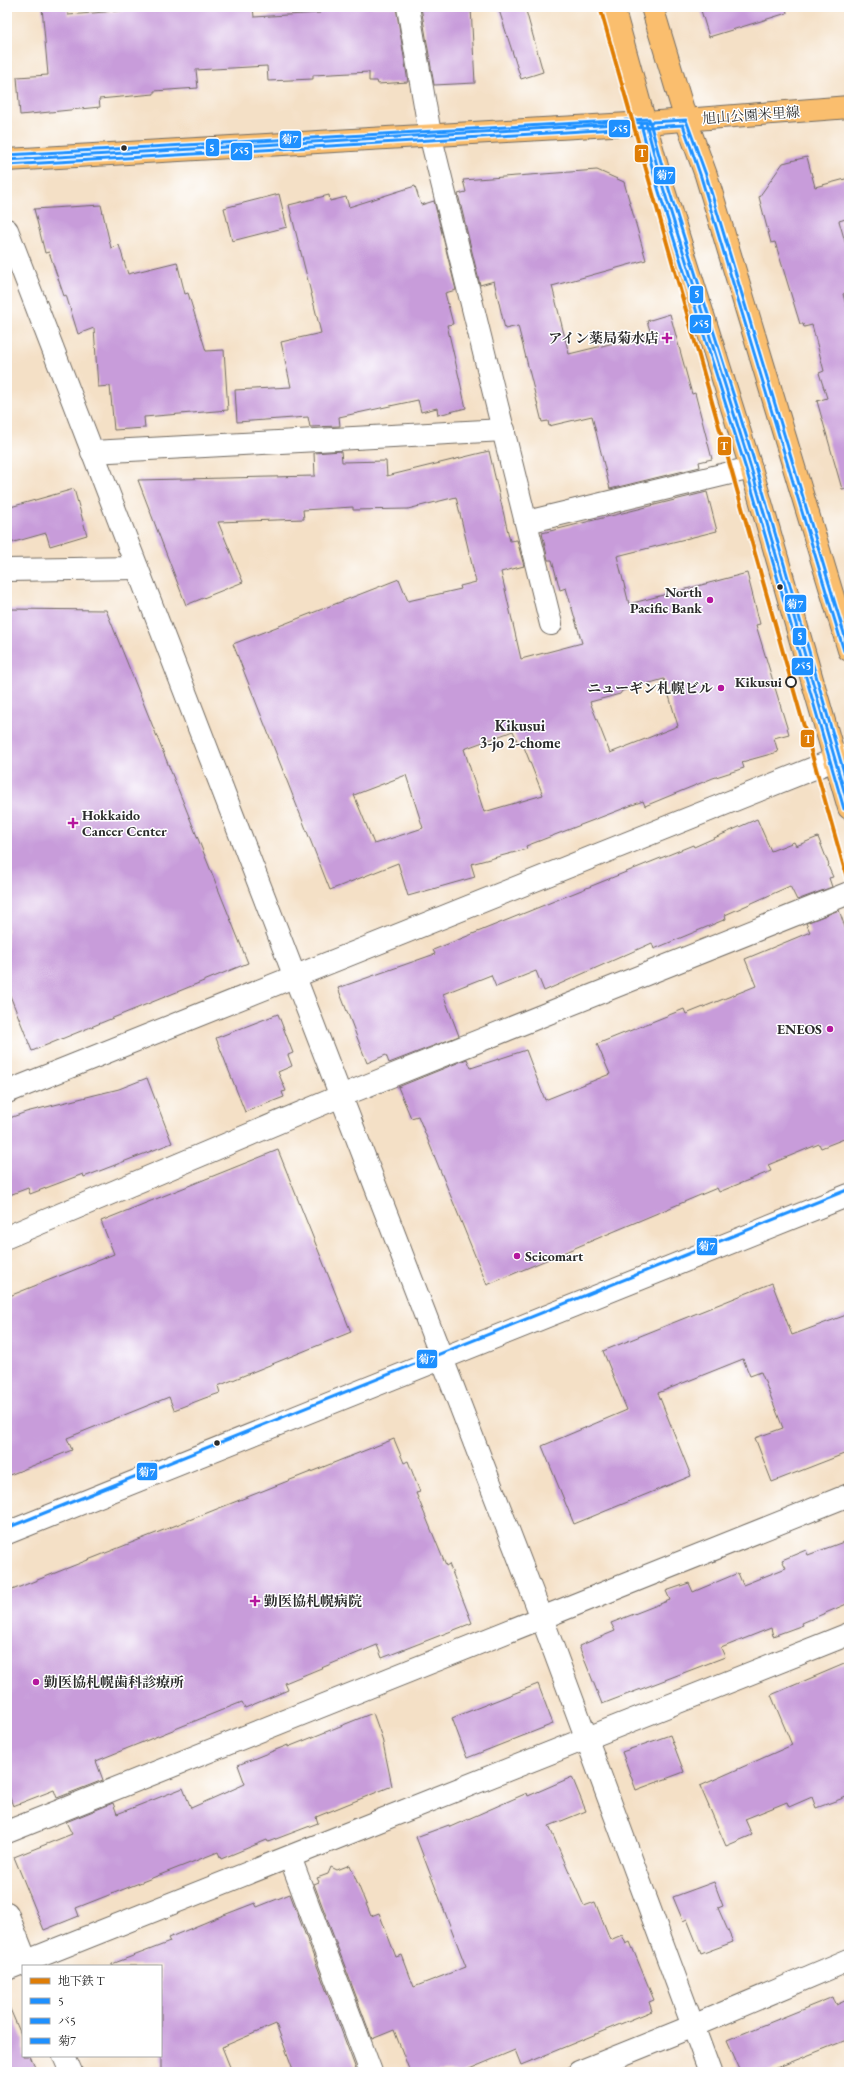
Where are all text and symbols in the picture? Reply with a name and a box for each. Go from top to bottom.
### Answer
street label: 旭山公園米里線 [701,103,801,127]
line badge: バ5 [608,119,631,138]
text: バ5 [612,122,628,136]
line badge: 菊7 [279,130,302,149]
text: 菊7 [282,132,299,146]
line badge: 5 [205,138,220,157]
text: 5 [209,141,215,155]
line badge: バ5 [230,142,253,161]
unlabelled marker [119,143,129,153]
text: バ5 [233,144,249,158]
line badge: T [634,144,649,163]
text: T [638,146,646,160]
line badge: 菊7 [653,166,676,185]
text: 菊7 [657,168,674,182]
line badge: 5 [689,285,704,304]
text: 5 [694,287,700,301]
line badge: バ5 [689,314,712,334]
text: バ5 [693,317,709,331]
place label: アイン薬局菊水店 [548,329,659,347]
marker: アイン薬局菊水店 [662,333,672,343]
line badge: T [717,436,732,456]
text: T [720,439,728,453]
unlabelled marker [775,582,785,592]
place label: North Pacific Bank [630,583,702,617]
line badge: 菊7 [784,594,807,613]
marker: North Pacific Bank [705,595,715,605]
text: 菊7 [787,597,804,611]
line badge: 5 [792,627,807,646]
text: 5 [797,629,803,643]
line badge: バ5 [791,657,814,676]
text: バ5 [795,659,811,673]
place label: Kikusui [735,673,782,691]
marker: Kikusui [785,676,797,688]
place label: ニューギン札幌ビル [587,679,713,697]
marker: ニューギン札幌ビル [716,683,726,693]
district label: Kikusui 3-jo 2-chome [480,716,560,752]
line badge: T [800,729,815,748]
text: T [804,732,812,746]
place label: Hokkaido Cancer Center [82,806,167,840]
marker: Hokkaido Cancer Center [67,817,79,829]
place label: ENEOS [777,1020,822,1038]
marker: ENEOS [825,1024,835,1034]
line badge: 菊7 [696,1237,718,1256]
text: 菊7 [699,1239,716,1253]
place label: Seicomart [525,1247,584,1265]
marker: Seicomart [512,1251,522,1261]
line badge: 菊7 [416,1349,438,1369]
text: 菊7 [419,1352,436,1366]
unlabelled marker [212,1438,222,1448]
line badge: 菊7 [136,1462,158,1481]
text: 菊7 [139,1465,156,1479]
place label: 勤医協札幌病院 [264,1592,362,1610]
marker: 勤医協札幌病院 [249,1595,261,1607]
place label: 勤医協札幌歯科診療所 [44,1673,184,1691]
marker: 勤医協札幌歯科診療所 [31,1677,41,1687]
legend [22,1965,162,2057]
text: 地下鉄 T [58,1973,105,1989]
text: 5 [58,1993,64,2009]
text: バ5 [58,2013,76,2029]
text: 菊7 [58,2033,76,2049]

